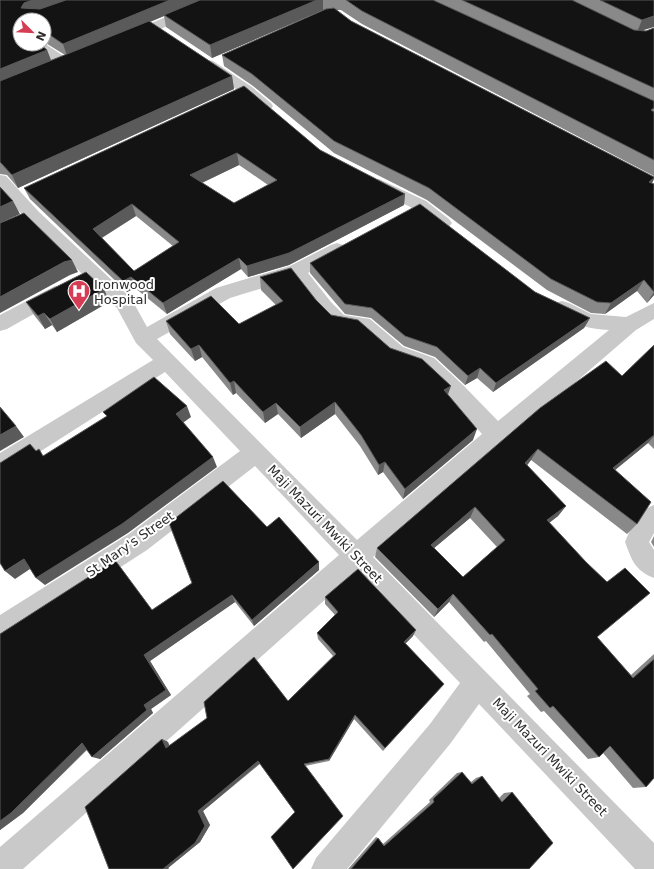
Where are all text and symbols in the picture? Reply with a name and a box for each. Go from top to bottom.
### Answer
north arrow [12,12,52,52]
text: N [33,29,48,43]
place label: Ironwood Hospital [94,277,154,307]
hospital icon: Ironwood Hospital [66,278,92,311]
street label: Maji Mazuri Mwiki Street [265,462,385,586]
street label: St Mary's Street [83,508,177,580]
street label: Maji Mazuri Mwiki Street [490,695,610,819]

